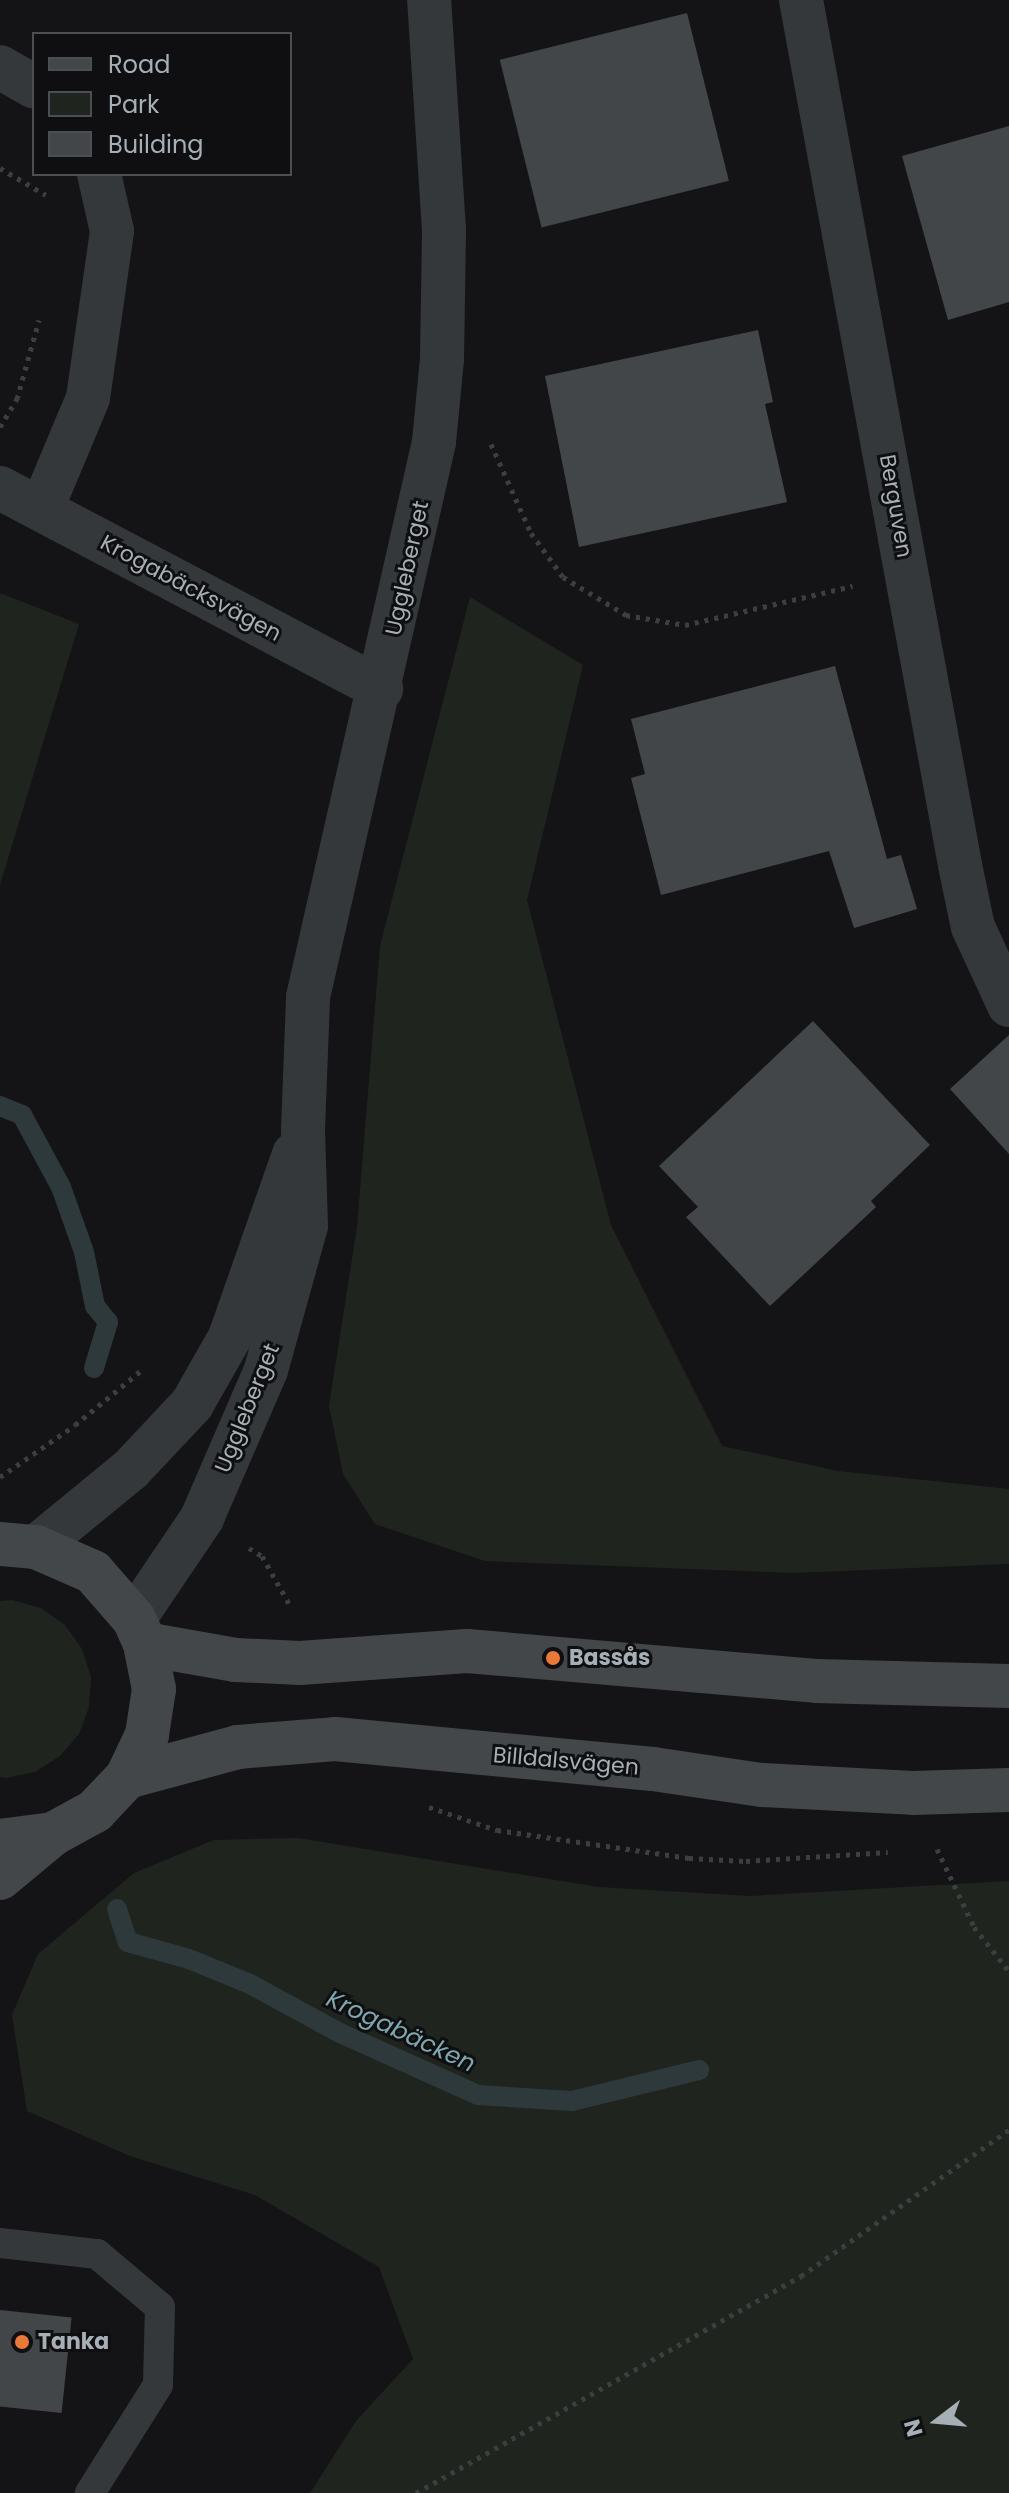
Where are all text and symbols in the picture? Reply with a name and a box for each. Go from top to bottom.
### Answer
legend [32,32,292,176]
text: Road [108,48,170,81]
text: Park [108,88,159,121]
text: Building [108,128,204,161]
street label: Berguven [874,452,918,560]
street label: Uggleberget [380,498,434,638]
street label: Krogabäcksvägen [96,529,286,647]
street label: Uggleberget [209,1340,285,1476]
place label: Bassås [569,1645,650,1671]
marker: Bassås [544,1649,562,1667]
street label: Billdalsvägen [492,1741,640,1781]
water label: Krogabäcken [322,1984,480,2078]
place label: Tanka [38,2329,109,2355]
marker: Tanka [13,2333,31,2351]
north arrow [897,2381,977,2461]
text: N [896,2416,931,2440]

